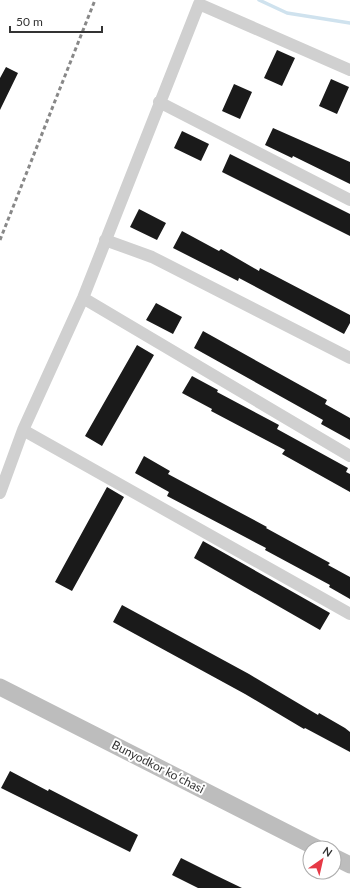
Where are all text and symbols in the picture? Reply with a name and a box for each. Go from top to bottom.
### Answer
scale bar [10,8,102,34]
text: 50 m [16,14,43,29]
street label: Bunyodkor koʻchasi [109,737,207,796]
north arrow [302,840,342,880]
text: N [321,844,335,859]

